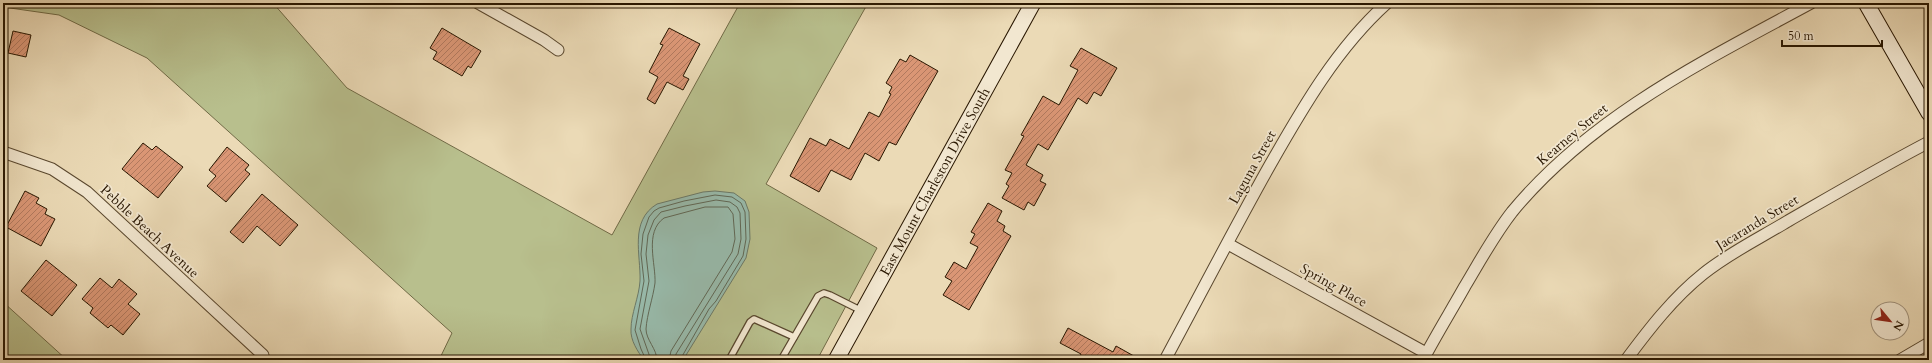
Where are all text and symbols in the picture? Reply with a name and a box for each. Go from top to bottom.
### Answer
scale bar [1782,22,1882,48]
text: 50 m [1788,28,1815,44]
street label: East Mount Charleston Drive South [875,84,995,279]
street label: Kearney Street [1533,99,1612,170]
street label: Laguna Street [1224,126,1281,207]
street label: Pebble Beach Avenue [96,181,203,282]
street label: Jacaranda Street [1711,190,1803,256]
street label: Spring Place [1297,259,1371,312]
north arrow [1870,301,1910,341]
text: N [1889,318,1907,334]

